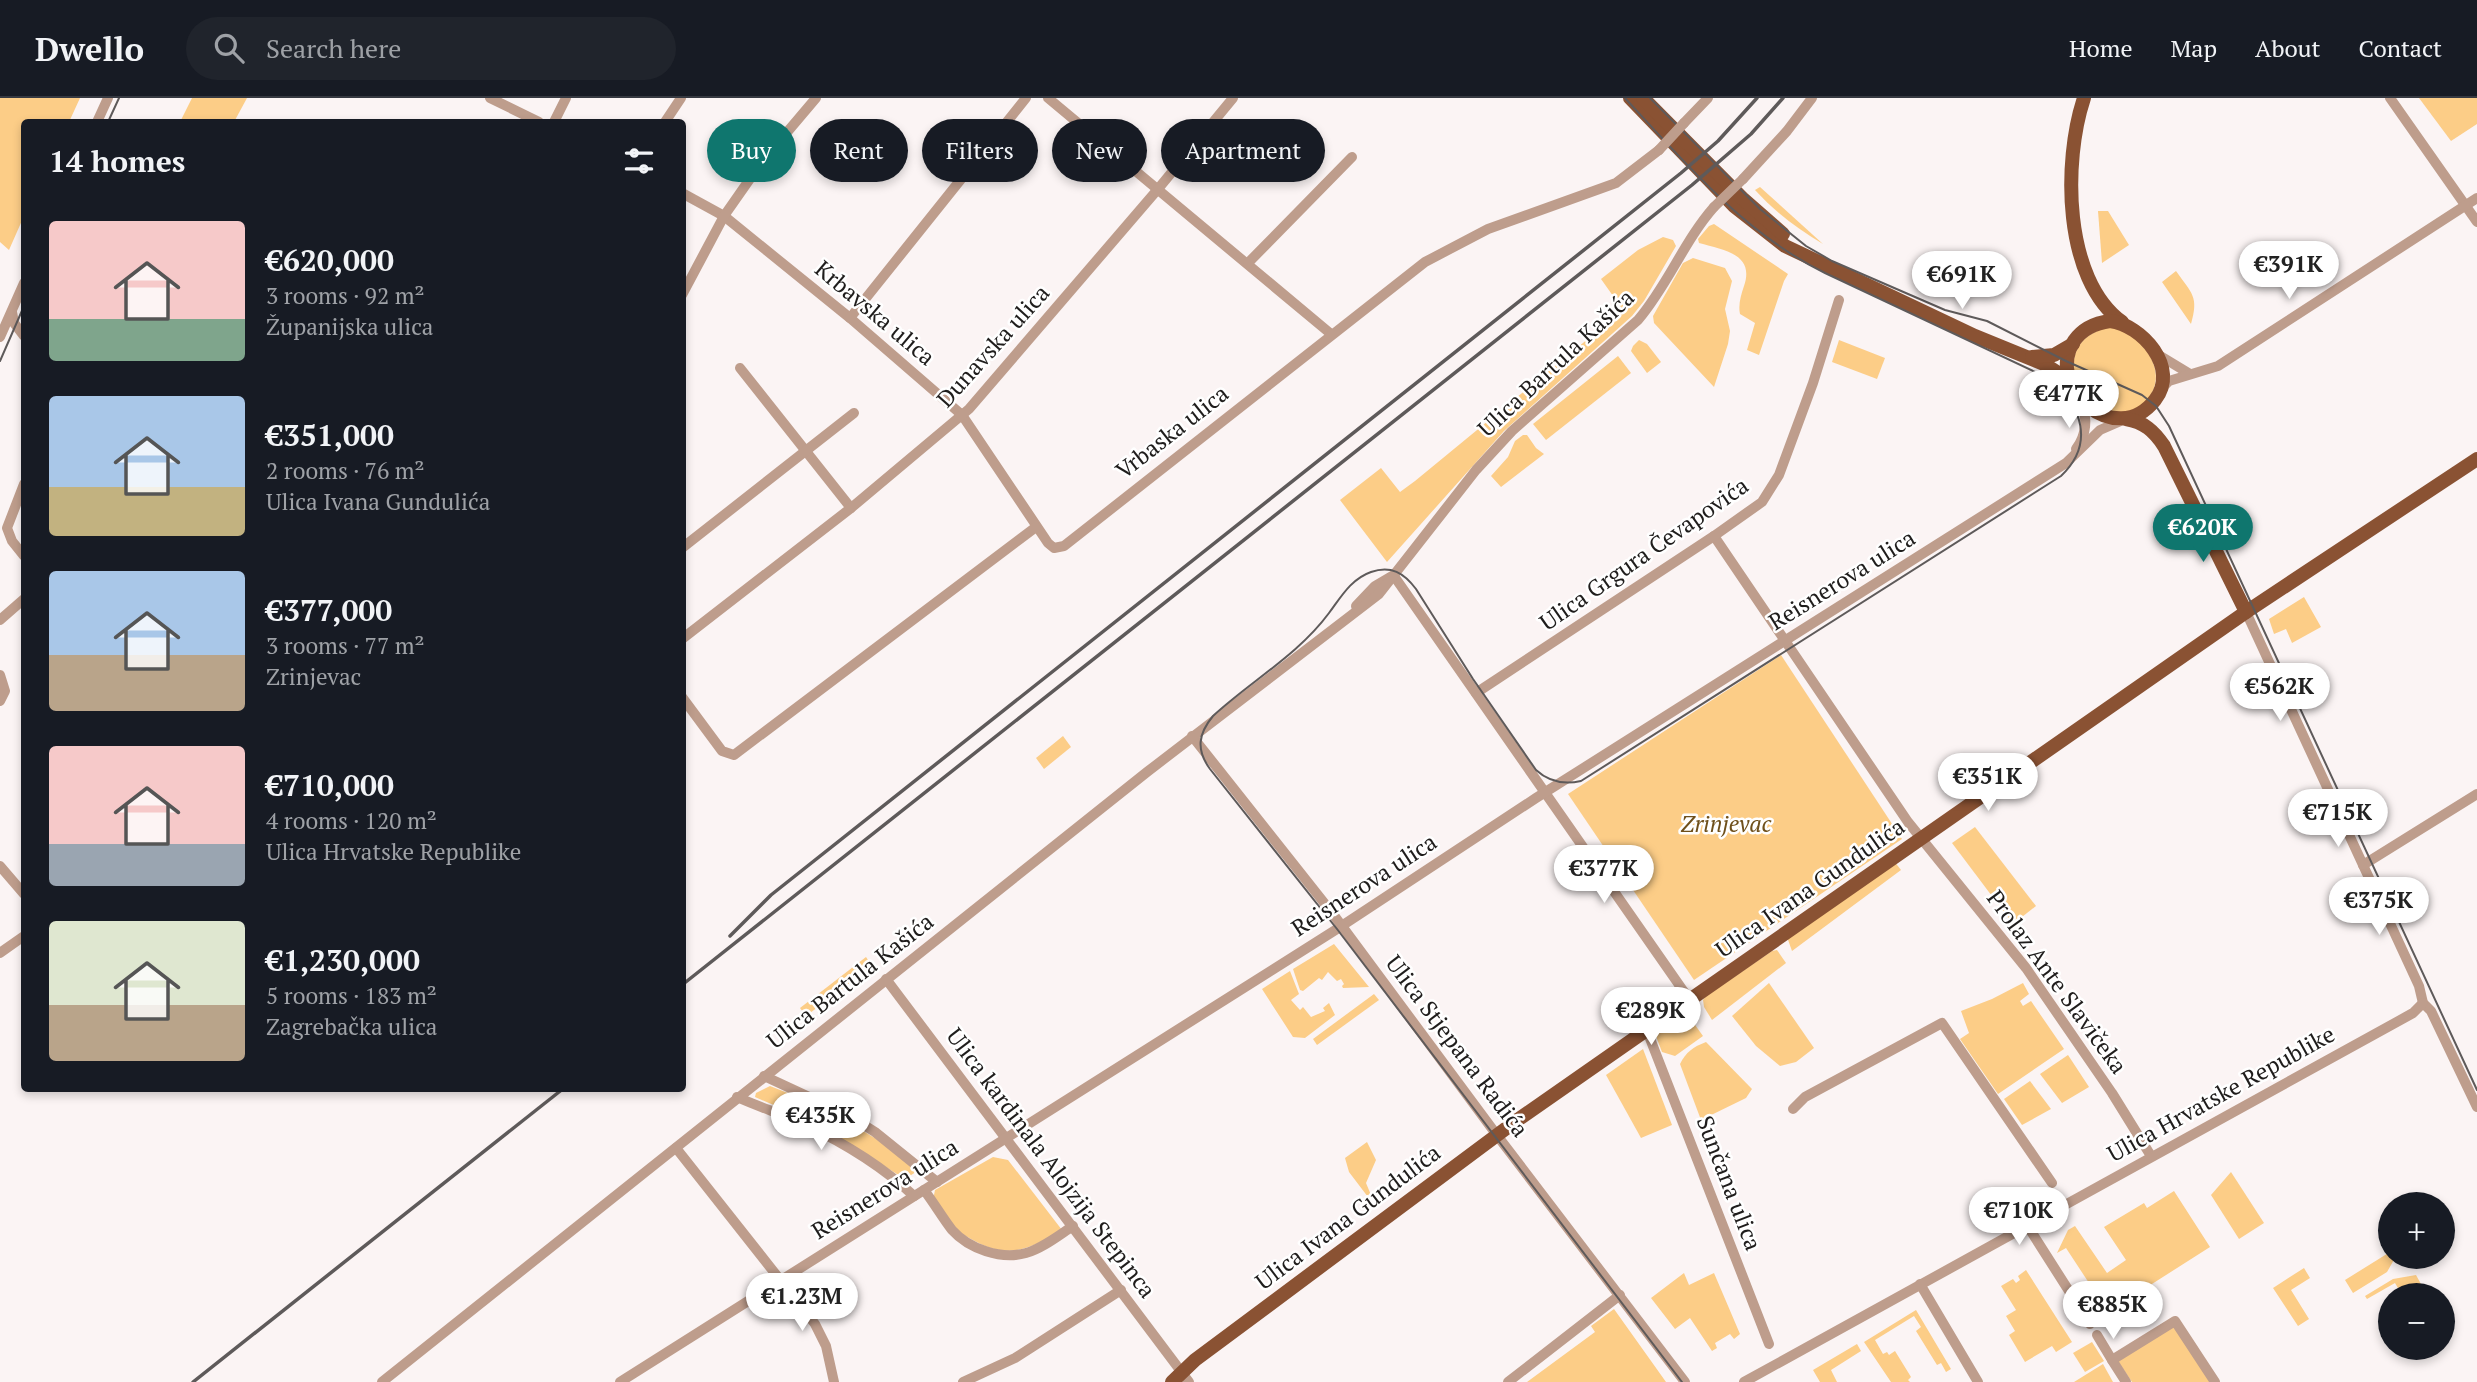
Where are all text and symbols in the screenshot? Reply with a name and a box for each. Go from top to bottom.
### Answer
search box [186,17,676,80]
text: Dwello [35,27,144,70]
icon: search [210,29,248,67]
text: Search here [266,31,401,65]
text: Home [2069,32,2133,64]
text: Map [2171,32,2217,64]
text: About [2255,32,2321,64]
text: Contact [2359,32,2442,64]
chip: Buy [707,119,796,182]
chip: Rent [810,119,908,182]
chip: Filters [922,119,1038,182]
chip: New [1052,119,1147,182]
chip: Apartment [1161,119,1325,182]
text: 14 homes [49,141,185,181]
icon: filters [620,142,658,180]
text: €620,000 [266,240,394,280]
pin: €391K [2240,242,2338,301]
text: €391K [2255,248,2323,279]
icon: home [105,249,189,333]
pin: €691K [1913,252,2011,311]
street label: Krbavska ulica [809,253,942,372]
text: €691K [1928,258,1996,289]
street label: Dunavska ulica [929,277,1056,414]
text: 3 rooms · 92 m² [266,280,425,311]
street label: Ulica Bartula Kašića [1471,282,1641,443]
text: Županijska ulica [266,311,434,342]
pin: €477K [2020,370,2118,430]
text: €477K [2035,377,2103,408]
street label: Vrbaska ulica [1109,378,1235,485]
text: €351,000 [266,415,394,455]
icon: home [105,424,189,508]
text: 2 rooms · 76 m² [266,455,425,486]
street label: Ulica Grgura Čevapovića [1533,470,1755,637]
text: Ulica Ivana Gundulića [266,486,490,517]
pin: €620K [2154,504,2252,564]
text: €620K [2169,511,2237,542]
street label: Reisnerova ulica [1763,522,1921,637]
text: €377,000 [266,590,392,630]
icon: home [105,599,189,683]
text: 3 rooms · 77 m² [266,630,425,661]
text: Zrinjevac [266,661,361,692]
pin: €562K [2231,664,2329,723]
text: €562K [2246,670,2314,701]
pin: €351K [1939,754,2037,813]
text: €351K [1954,760,2022,791]
text: €710,000 [266,765,394,805]
icon: home [105,774,189,858]
pin: €715K [2289,790,2387,849]
text: €715K [2304,796,2372,827]
text: 4 rooms · 120 m² [266,805,437,836]
park label: Zrinjevac [1681,808,1772,839]
street label: Ulica Ivana Gundulića [1709,810,1911,965]
street label: Reisnerova ulica [1285,826,1443,943]
text: Ulica Hrvatske Republike [266,836,521,867]
pin: €377K [1555,846,1653,905]
text: €377K [1570,852,1638,883]
pin: €375K [2330,878,2428,937]
street label: Prolaz Ante Slavičeka [1980,884,2135,1080]
text: €375K [2345,884,2413,915]
street label: Ulica Bartula Kašića [760,906,940,1055]
text: €1,230,000 [266,940,420,980]
street label: Ulica Stjepana Radića [1379,948,1536,1143]
icon: home [105,949,189,1033]
text: 5 rooms · 183 m² [266,980,437,1011]
pin: €289K [1602,988,1700,1047]
text: €289K [1617,994,1685,1025]
text: Zagrebačka ulica [266,1011,437,1042]
street label: Ulica Hrvatske Republike [2102,1018,2340,1169]
street label: Ulica kardinala Alojzija Stepinca [940,1021,1163,1304]
pin: €435K [772,1093,870,1152]
text: €435K [787,1099,855,1130]
street label: Sunčana ulica [1690,1111,1769,1255]
street label: Reisnerova ulica [806,1131,964,1246]
street label: Ulica Ivana Gundulića [1249,1136,1447,1296]
pin: €710K [1970,1188,2068,1247]
map controls [2378,1192,2455,1360]
button: + [2378,1192,2455,1269]
text: €710K [1985,1194,2053,1225]
pin: €1.23M [745,1274,859,1333]
text: €1.23M [762,1280,842,1311]
pin: €885K [2064,1282,2162,1341]
button: − [2378,1283,2455,1360]
text: €885K [2079,1288,2147,1319]

